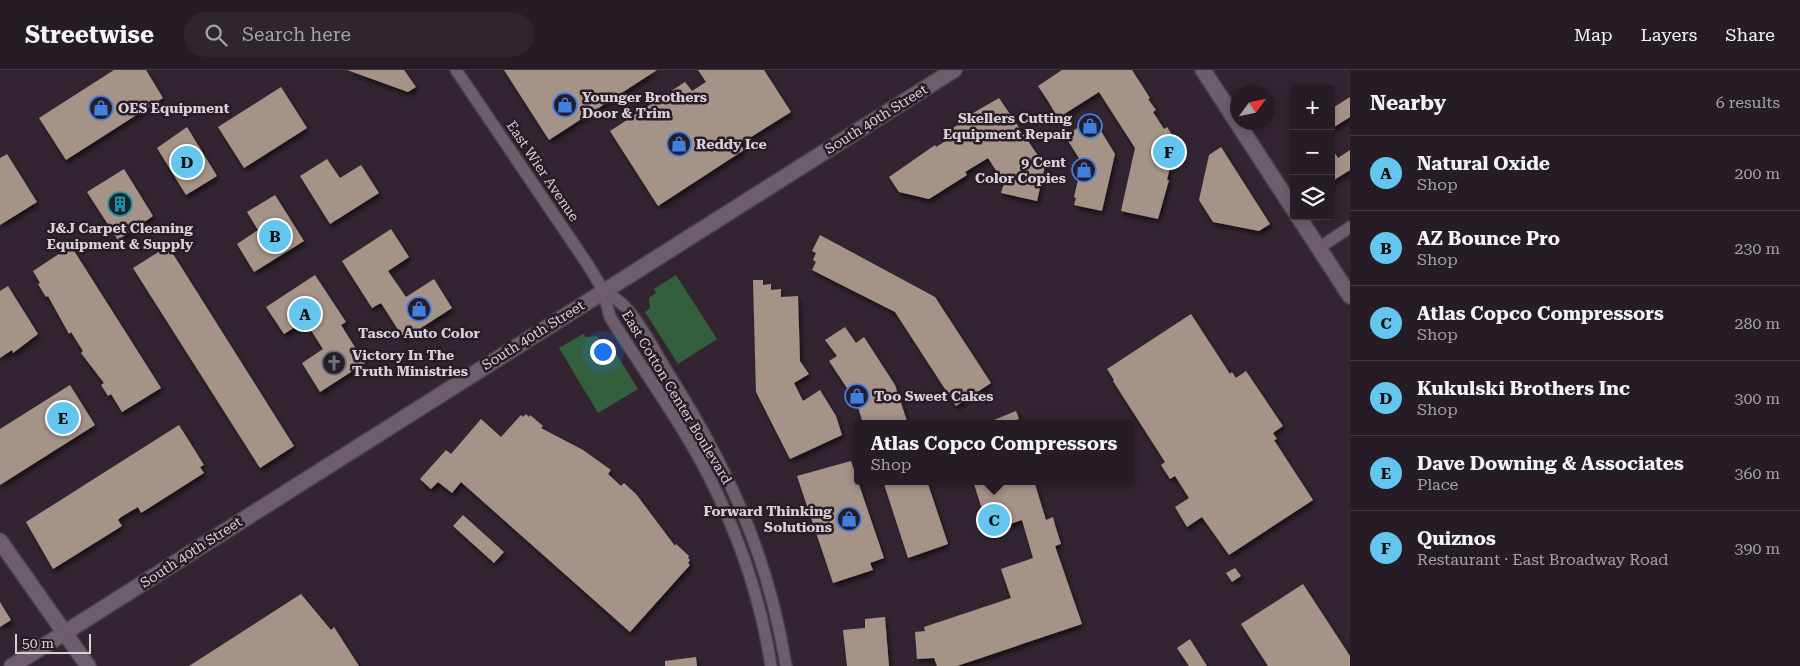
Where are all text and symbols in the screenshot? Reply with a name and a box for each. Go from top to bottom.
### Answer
search box [184,12,534,57]
text: Streetwise [25,21,154,49]
icon: search [202,21,230,49]
text: Search here [242,23,351,46]
text: Map [1574,24,1613,45]
text: Layers [1641,24,1697,45]
text: Share [1725,24,1775,45]
street label: South 40th Street [822,81,930,157]
north arrow [1230,85,1275,130]
map controls [1290,85,1335,220]
button: + [1290,85,1335,130]
place label: Younger Brothers Door & Trim [582,89,707,121]
text: Nearby [1370,91,1446,115]
shop icon: Younger Brothers Door & Trim [552,92,578,118]
text: 6 results [1716,93,1780,112]
shop icon: OES Equipment [88,95,114,121]
place label: OES Equipment [118,100,230,116]
place label: Skellers Cutting Equipment Repair [943,110,1073,142]
shop icon: Skellers Cutting Equipment Repair [1077,113,1103,139]
street label: East Wier Avenue [503,118,583,225]
button: − [1290,130,1335,175]
shop icon: Reddy Ice [666,131,692,157]
pin: F [1153,133,1185,171]
place label: Reddy Ice [696,136,767,152]
pin: D [171,143,203,181]
text: Natural Oxide [1417,152,1550,175]
place label: 9 Cent Color Copies [975,154,1066,186]
shop icon: 9 Cent Color Copies [1071,157,1097,183]
text: A [1380,164,1392,183]
text: 200 m [1734,164,1780,183]
button: layers [1290,175,1335,220]
text: Shop [1417,175,1458,194]
building icon: J&J Carpet Cleaning Equipment & Supply [107,191,133,217]
pin: B [259,217,291,255]
place label: J&J Carpet Cleaning Equipment & Supply [47,220,194,252]
text: AZ Bounce Pro [1417,227,1560,250]
text: B [1380,239,1392,258]
text: 230 m [1734,239,1780,258]
text: Shop [1417,250,1458,269]
pin: A [289,295,321,333]
shop icon: Tasco Auto Color [406,296,432,322]
street label: South 40th Street [479,297,587,373]
text: Atlas Copco Compressors [1417,302,1664,325]
street label: East Cotton Center Boulevard [619,307,735,487]
text: C [1380,314,1392,333]
text: 280 m [1734,314,1780,333]
place label: Tasco Auto Color [358,325,481,341]
text: Shop [1417,325,1458,344]
your location [590,339,616,365]
place label: Victory In The Truth Ministries [352,347,468,379]
church icon: Victory In The Truth Ministries [321,350,347,376]
text: Kukulski Brothers Inc [1417,377,1630,400]
shop icon: Too Sweet Cakes [844,383,870,409]
place label: Too Sweet Cakes [874,388,994,404]
text: D [1380,389,1392,408]
text: 300 m [1734,389,1780,408]
pin: E [47,399,79,437]
text: Shop [1417,400,1458,419]
popup [854,420,1134,485]
text: Atlas Copco Compressors [871,432,1117,455]
text: Dave Downing & Associates [1417,452,1684,475]
text: Shop [871,455,911,474]
text: E [1381,464,1391,483]
text: 360 m [1734,464,1780,483]
text: Place [1417,475,1458,494]
pin: C [978,501,1010,539]
place label: Forward Thinking Solutions [704,503,832,535]
shop icon: Forward Thinking Solutions [836,506,862,532]
street label: South 40th Street [137,513,245,591]
text: Quiznos [1417,527,1496,550]
text: F [1381,539,1391,558]
text: 390 m [1734,539,1780,558]
text: Restaurant · East Broadway Road [1417,550,1669,569]
scale bar [15,631,91,654]
text: 50 m [22,635,54,651]

